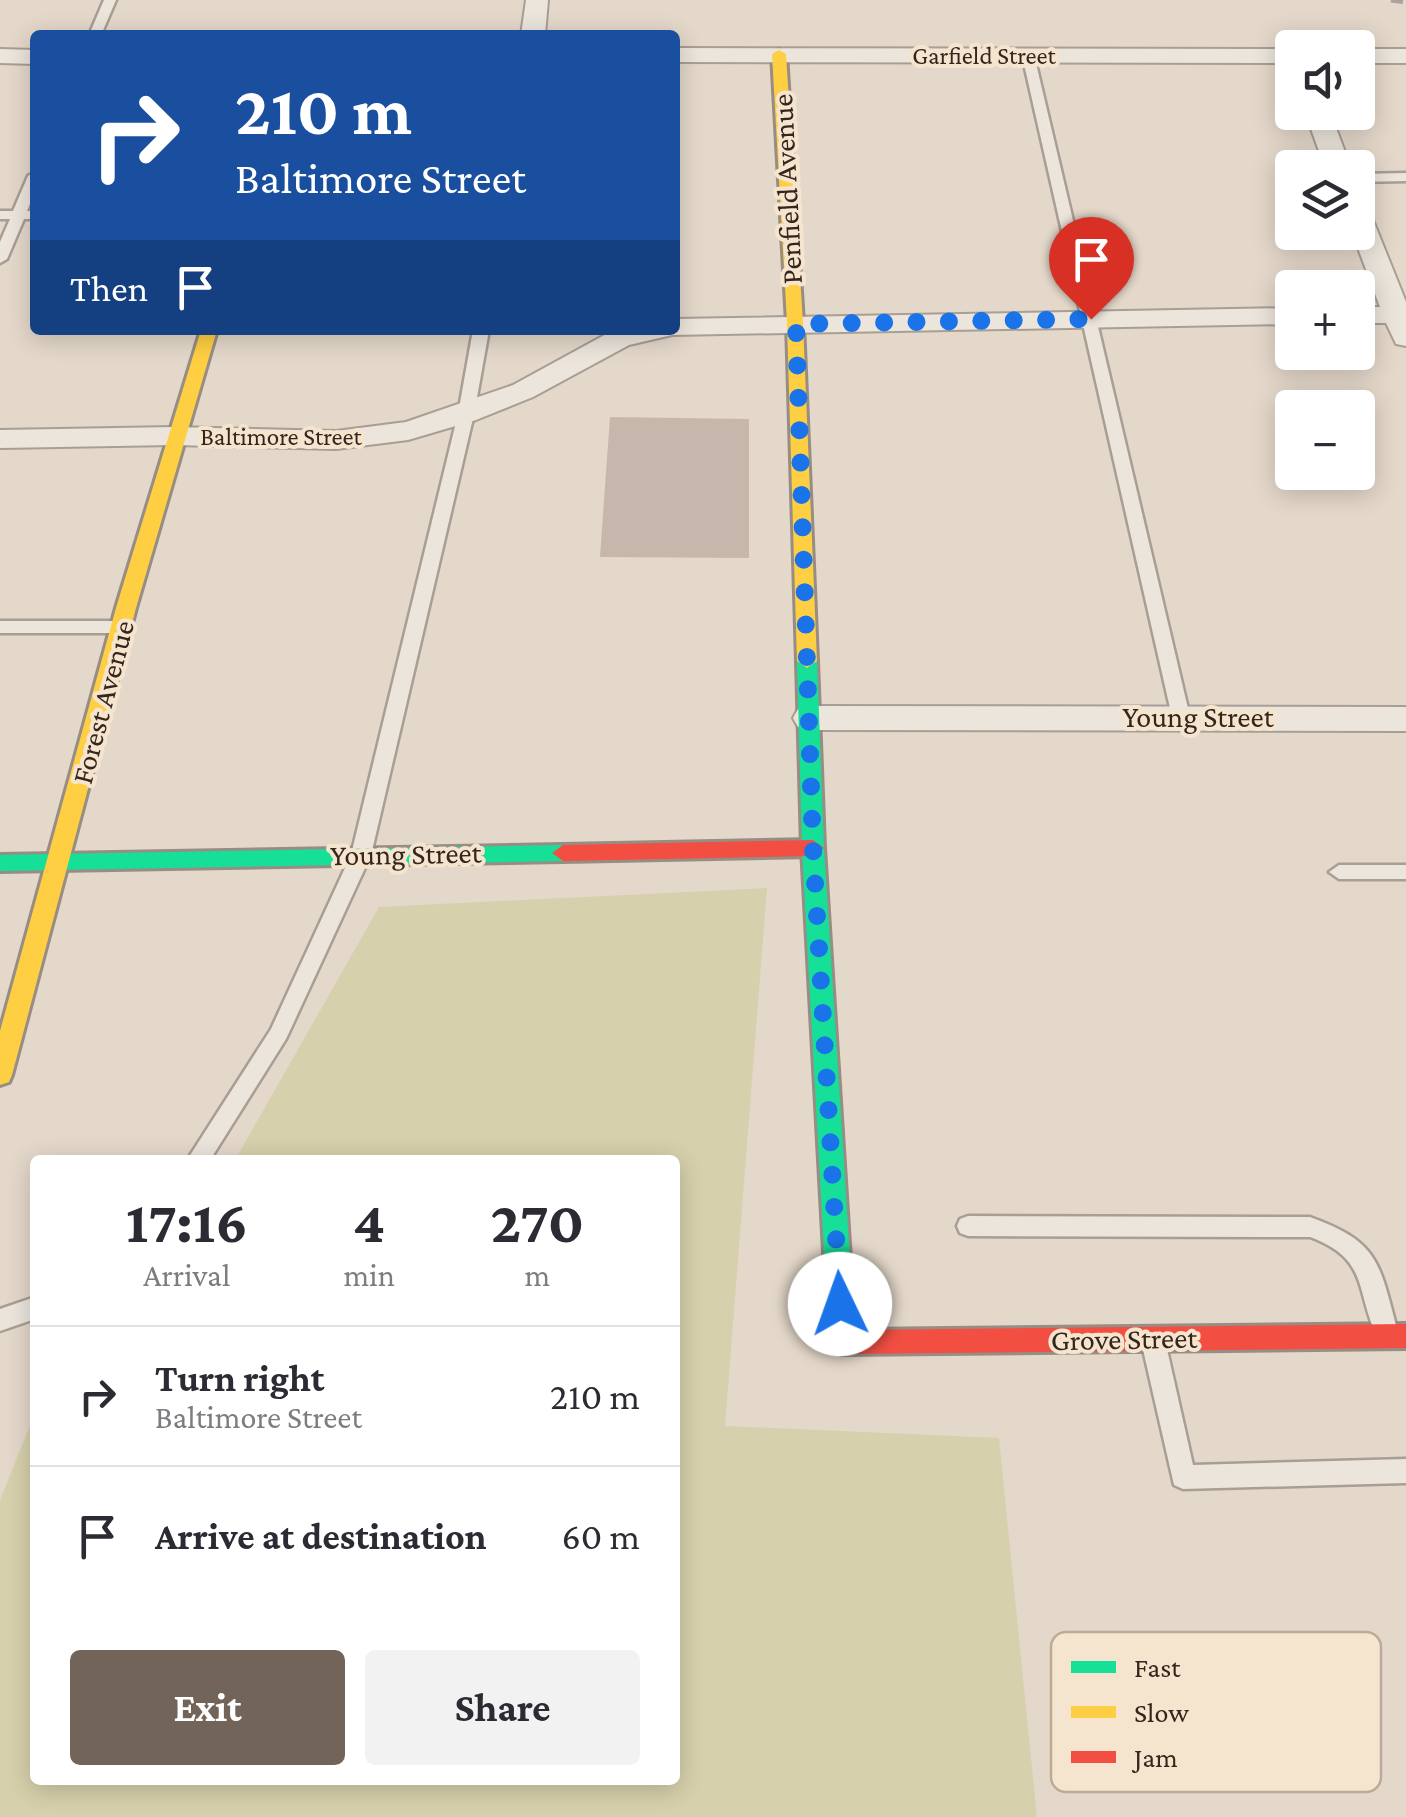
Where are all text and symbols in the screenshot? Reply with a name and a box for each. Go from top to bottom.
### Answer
map controls [1275,30,1375,490]
button: sound [1275,30,1375,130]
street label: Garfield Street [912,42,1057,69]
icon: right [70,70,200,200]
text: 210 m [235,71,412,149]
street label: Penfield Avenue [765,93,808,285]
button: layers [1275,150,1375,250]
text: Baltimore Street [235,153,526,203]
pin [1049,217,1134,320]
icon: arrive [1064,232,1119,287]
icon: arrive [168,260,223,315]
text: Then [70,267,148,309]
button: + [1275,270,1375,370]
button: − [1275,390,1375,490]
street label: Baltimore Street [200,423,363,450]
street label: Forest Avenue [65,617,140,787]
street label: Young Street [1122,700,1275,734]
street label: Young Street [330,836,483,872]
text: 17:16 [126,1188,248,1255]
text: 4 [353,1188,385,1255]
text: 270 [491,1188,584,1255]
position arrow [788,1252,892,1356]
text: Arrival [143,1257,230,1293]
text: min [344,1257,395,1293]
text: m [525,1257,550,1293]
street label: Grove Street [1050,1321,1199,1356]
text: Turn right [155,1357,324,1399]
icon: right [70,1369,125,1424]
text: 210 m [550,1375,640,1417]
text: Baltimore Street [155,1399,362,1435]
icon: arrive [70,1509,125,1564]
text: Arrive at destination [155,1515,487,1557]
text: 60 m [562,1515,640,1557]
legend [1051,1632,1381,1792]
button: Exit [70,1650,345,1765]
button: Share [365,1650,640,1765]
text: Fast [1134,1652,1181,1683]
text: Slow [1134,1697,1189,1728]
text: Jam [1131,1742,1178,1773]

